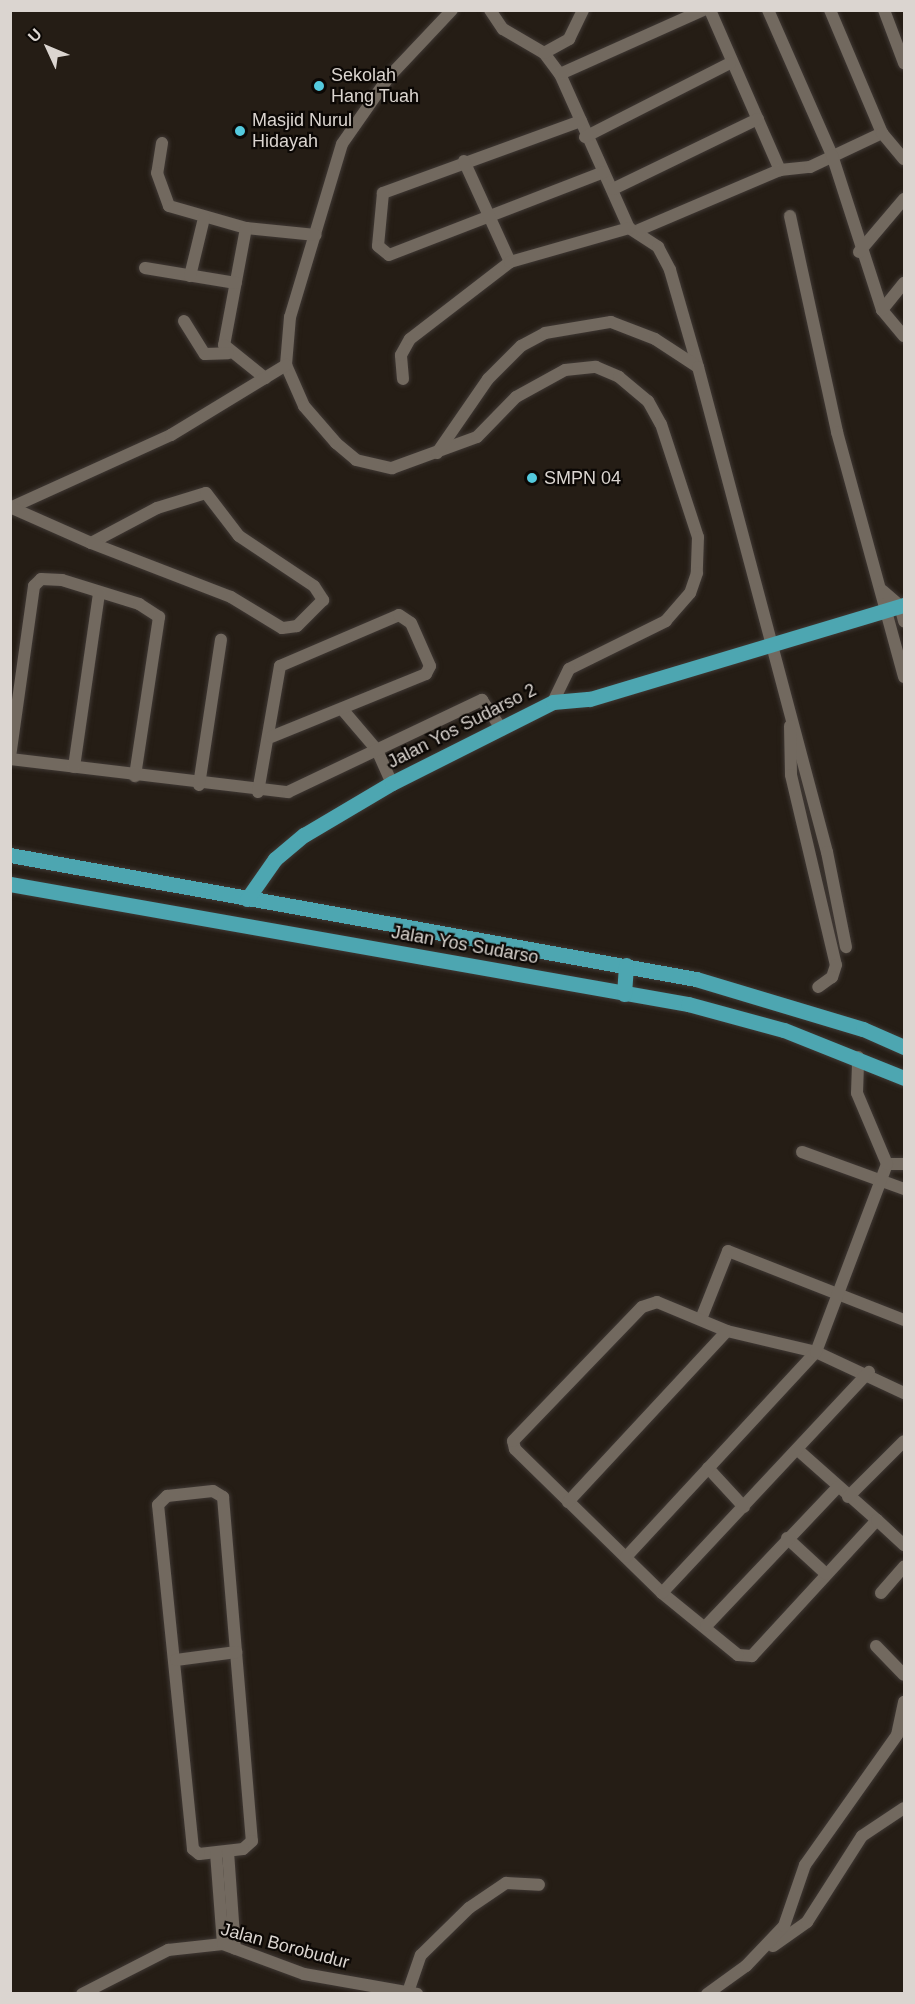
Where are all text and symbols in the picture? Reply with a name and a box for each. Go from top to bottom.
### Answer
north arrow [18,18,78,78]
text: U [25,25,45,45]
place label: Sekolah Hang Tuah [331,65,419,107]
marker: Sekolah Hang Tuah [312,79,326,93]
place label: Masjid Nurul Hidayah [252,110,352,152]
marker: Masjid Nurul Hidayah [233,124,247,138]
place label: SMPN 04 [544,467,621,489]
marker: SMPN 04 [525,471,539,485]
street label: Jalan Yos Sudarso 2 [384,679,540,773]
street label: Jalan Yos Sudarso [390,921,540,969]
street label: Jalan Borobudur [218,1918,352,1974]

